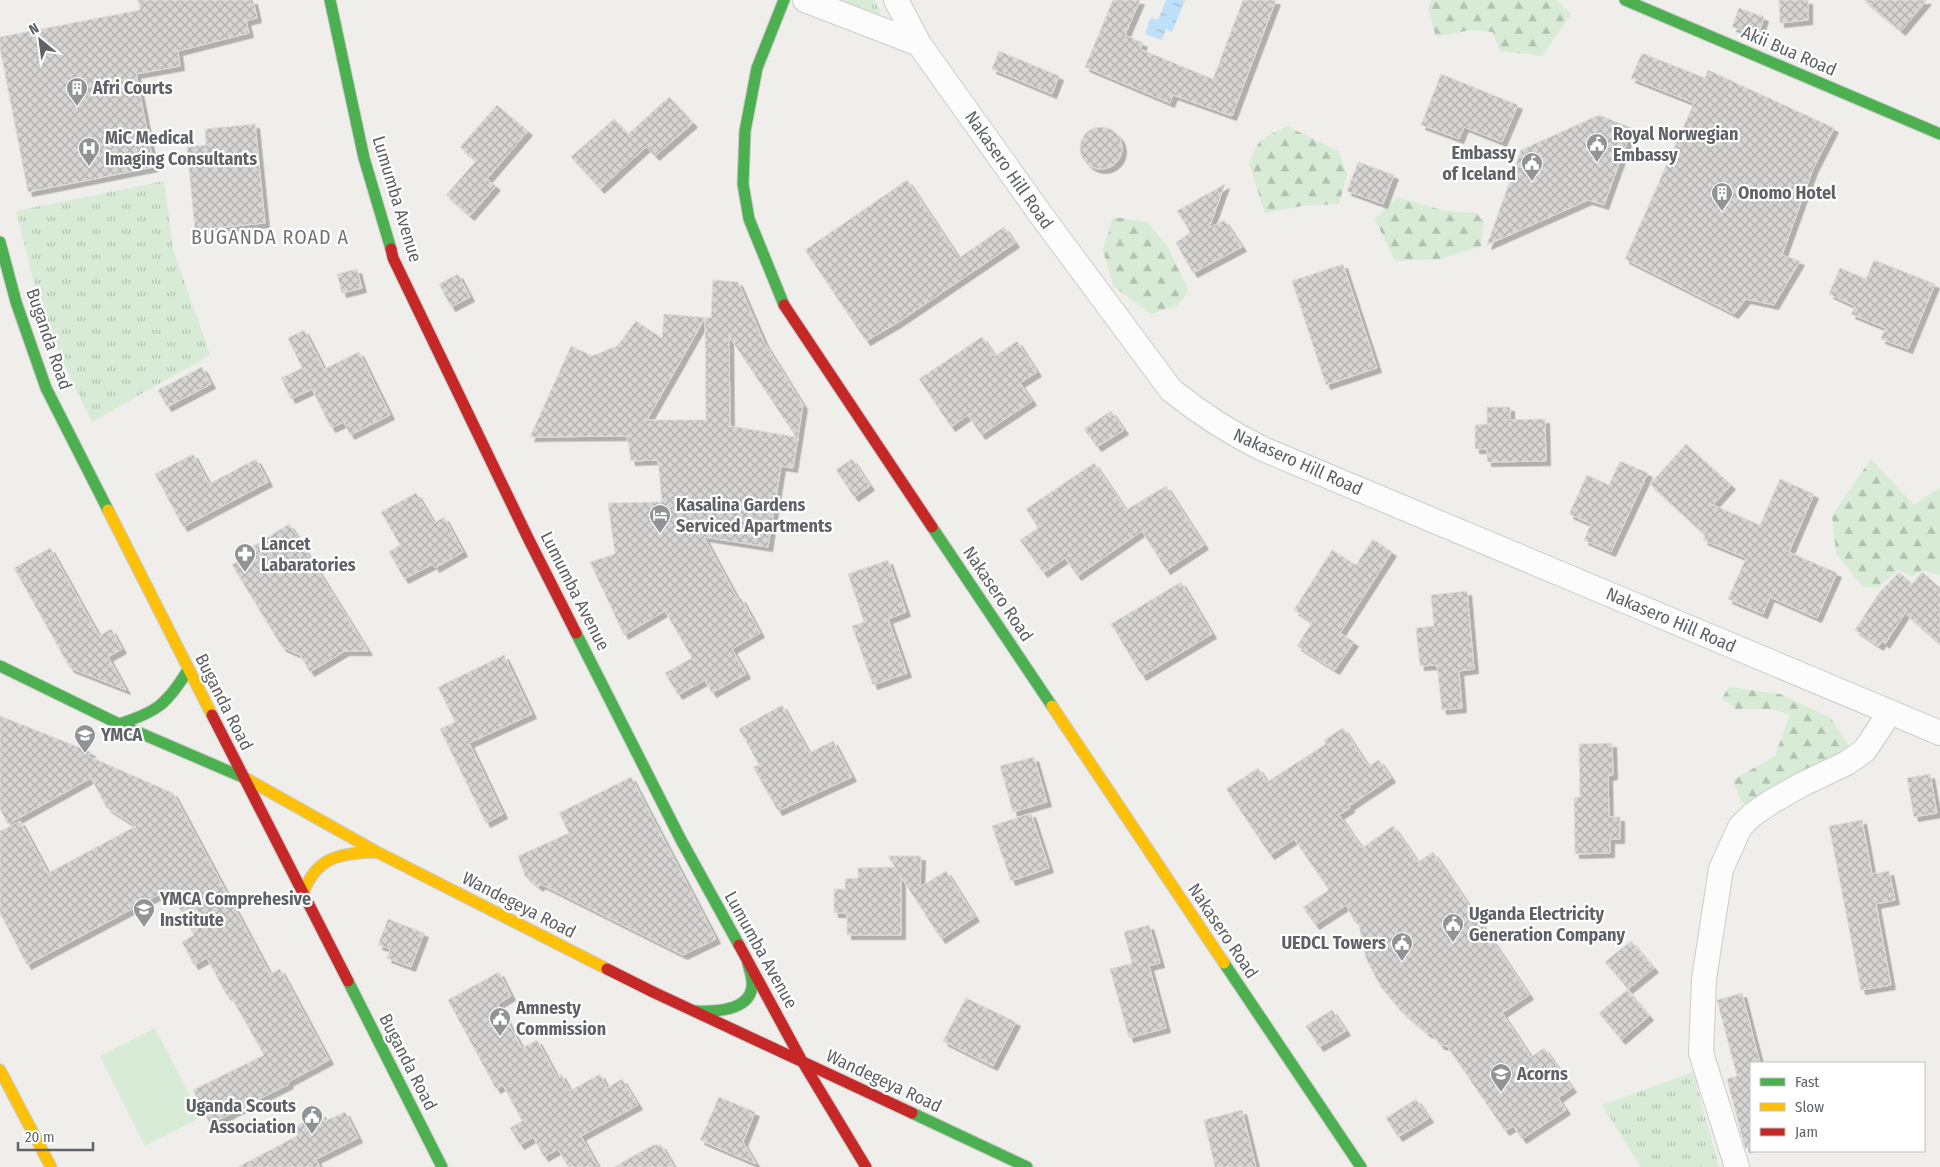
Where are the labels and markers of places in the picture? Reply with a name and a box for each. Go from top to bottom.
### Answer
building icon: Afri Courts [65,76,89,107]
place label: Afri Courts [92,77,173,99]
place label: Royal Norwegian Embassy [1613,123,1738,166]
place label: MiC Medical Imaging Consultants [105,127,257,170]
public building icon: Royal Norwegian Embassy [1585,132,1609,163]
hospital icon: MiC Medical Imaging Consultants [77,136,101,167]
place label: Embassy of Iceland [1442,142,1516,185]
public building icon: Embassy of Iceland [1520,151,1544,182]
building icon: Onomo Hotel [1710,181,1734,212]
place label: Onomo Hotel [1738,182,1836,204]
place label: Kasalina Gardens Serviced Apartments [676,494,832,537]
hotel icon: Kasalina Gardens Serviced Apartments [648,503,672,534]
place label: Lancet Labaratories [261,533,356,576]
pharmacy icon: Lancet Labaratories [233,542,257,573]
school or university icon: YMCA [73,723,97,754]
place label: YMCA [100,724,143,746]
place label: YMCA Comprehesive Institute [159,888,311,931]
school or university icon: YMCA Comprehesive Institute [132,897,156,928]
place label: Uganda Electricity Generation Company [1469,903,1625,946]
public building icon: Uganda Electricity Generation Company [1441,912,1465,943]
public building icon: UEDCL Towers [1390,931,1414,962]
place label: UEDCL Towers [1281,932,1386,954]
place label: Amnesty Commission [515,997,606,1040]
public building icon: Amnesty Commission [488,1006,512,1037]
school or university icon: Acorns [1489,1062,1513,1093]
place label: Acorns [1516,1063,1568,1085]
place label: Uganda Scouts Association [186,1095,296,1138]
public building icon: Uganda Scouts Association [300,1104,324,1135]

